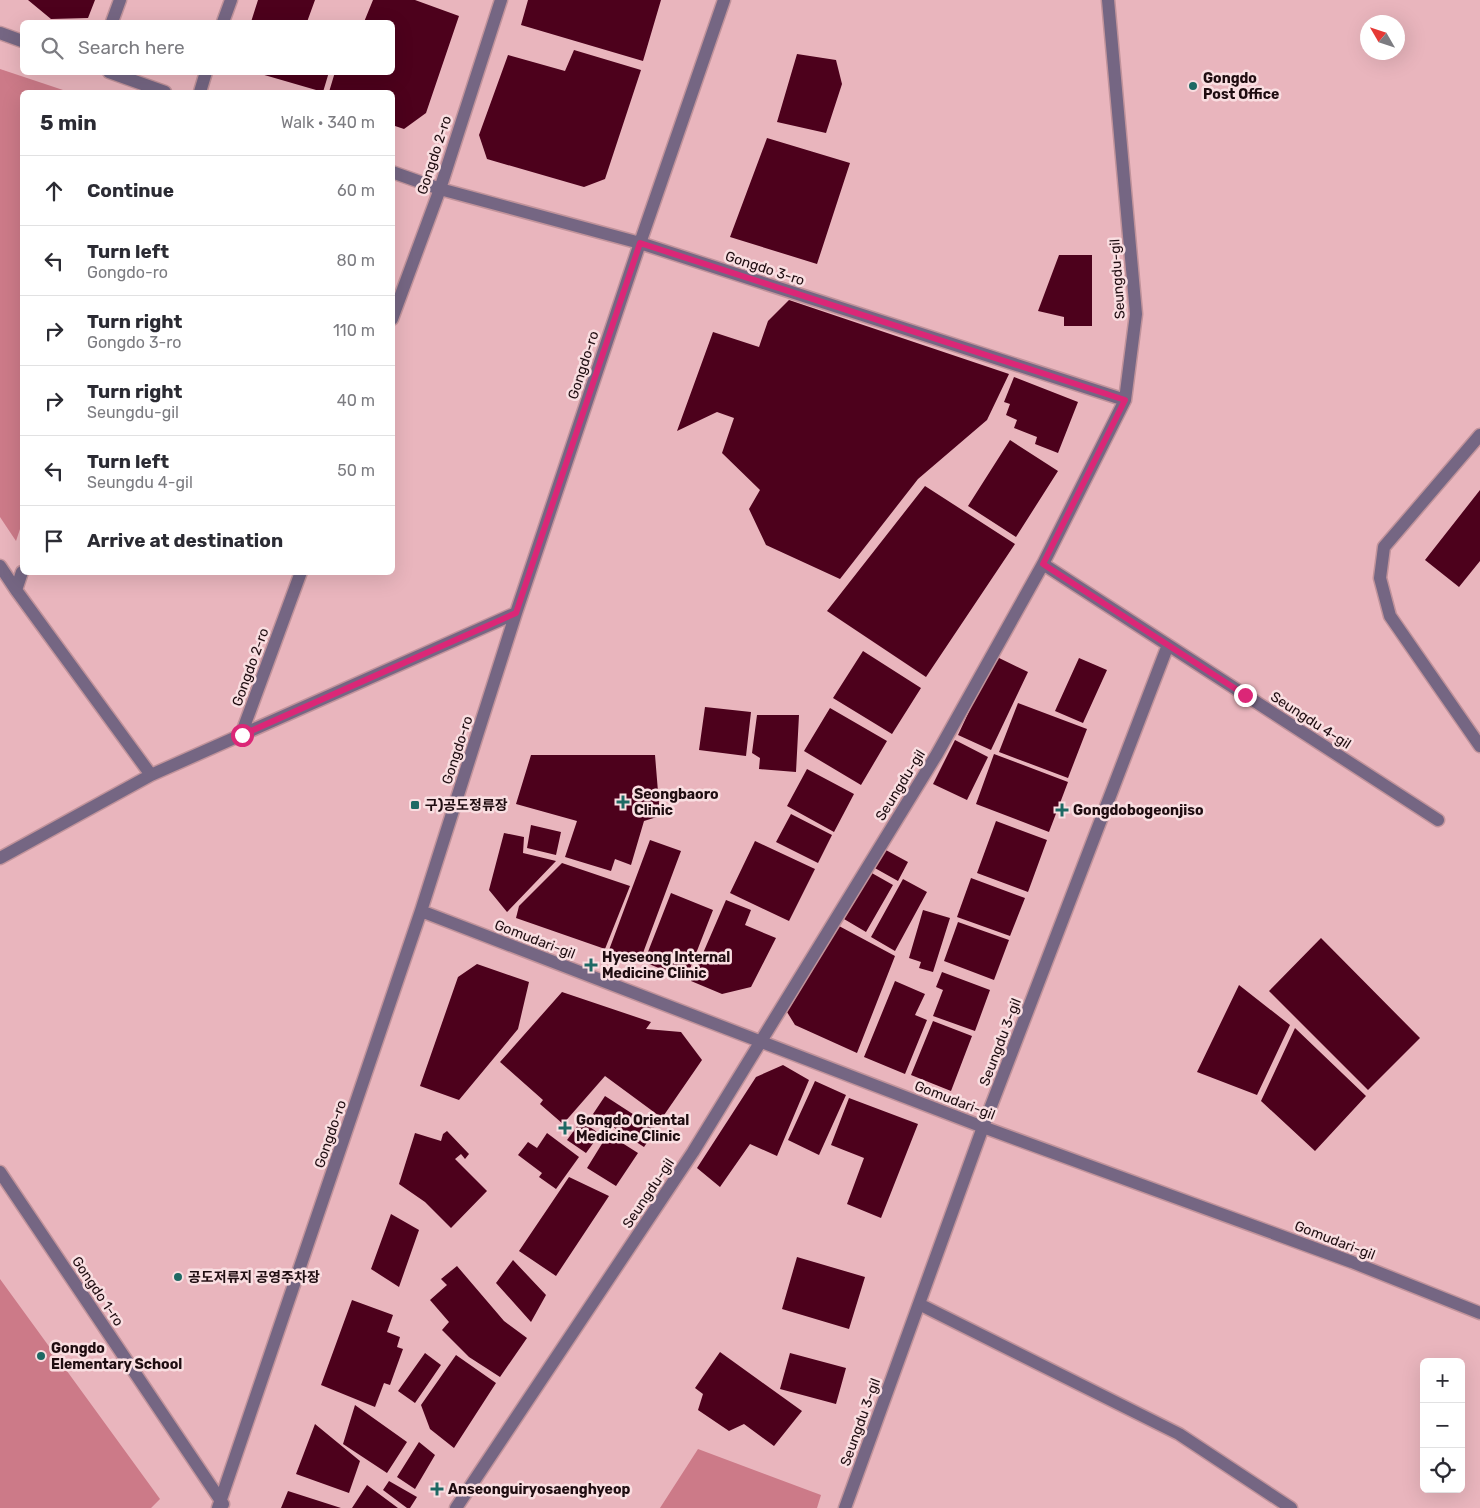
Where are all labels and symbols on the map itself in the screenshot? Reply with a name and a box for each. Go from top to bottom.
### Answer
north arrow [1360,15,1405,60]
place label: Gongdo Post Office [1203,70,1279,103]
marker: Gongdo Post Office [1187,80,1199,92]
street label: Gongdo 2-ro [414,113,455,197]
street label: Seungdu-gil [1106,238,1129,320]
street label: Gongdo 3-ro [723,248,807,289]
street label: Gongdo-ro [564,329,602,401]
street label: Gongdo 2-ro [228,626,272,709]
route end [1234,684,1257,707]
street label: Seungdu 4-gil [1267,688,1354,753]
street label: Gongdo-ro [438,714,476,786]
route start [231,724,254,747]
street label: Seungdu-gil [872,747,929,824]
place label: Seongbaoro Clinic [634,786,719,819]
marker: Seongbaoro Clinic [616,795,630,809]
place label: 구)공도정류장 [425,797,508,814]
marker: 구)공도정류장 [409,799,421,811]
place label: Gongdobogeonjiso [1073,802,1204,819]
marker: Gongdobogeonjiso [1055,803,1069,817]
street label: Gomudari-gil [492,916,578,963]
place label: Hyeseong Internal Medicine Clinic [602,949,730,982]
marker: Hyeseong Internal Medicine Clinic [584,958,598,972]
street label: Seungdu 3-gil [976,996,1025,1088]
street label: Gomudari-gil [912,1077,998,1124]
street label: Gongdo-ro [311,1098,350,1170]
place label: Gongdo Oriental Medicine Clinic [576,1112,689,1145]
marker: Gongdo Oriental Medicine Clinic [558,1121,572,1135]
street label: Seungdu-gil [619,1155,678,1231]
street label: Gomudari-gil [1292,1217,1378,1264]
street label: Gongdo 1-ro [68,1253,127,1329]
place label: 공도저류지 공영주차장 [188,1269,320,1286]
marker: 공도저류지 공영주차장 [172,1271,184,1283]
place label: Gongdo Elementary School [51,1340,182,1373]
marker: Gongdo Elementary School [35,1350,47,1362]
street label: Seungdu 3-gil [837,1376,884,1468]
place label: Anseonguiryosaenghyeop [448,1481,630,1498]
marker: Anseonguiryosaenghyeop [430,1482,444,1496]

